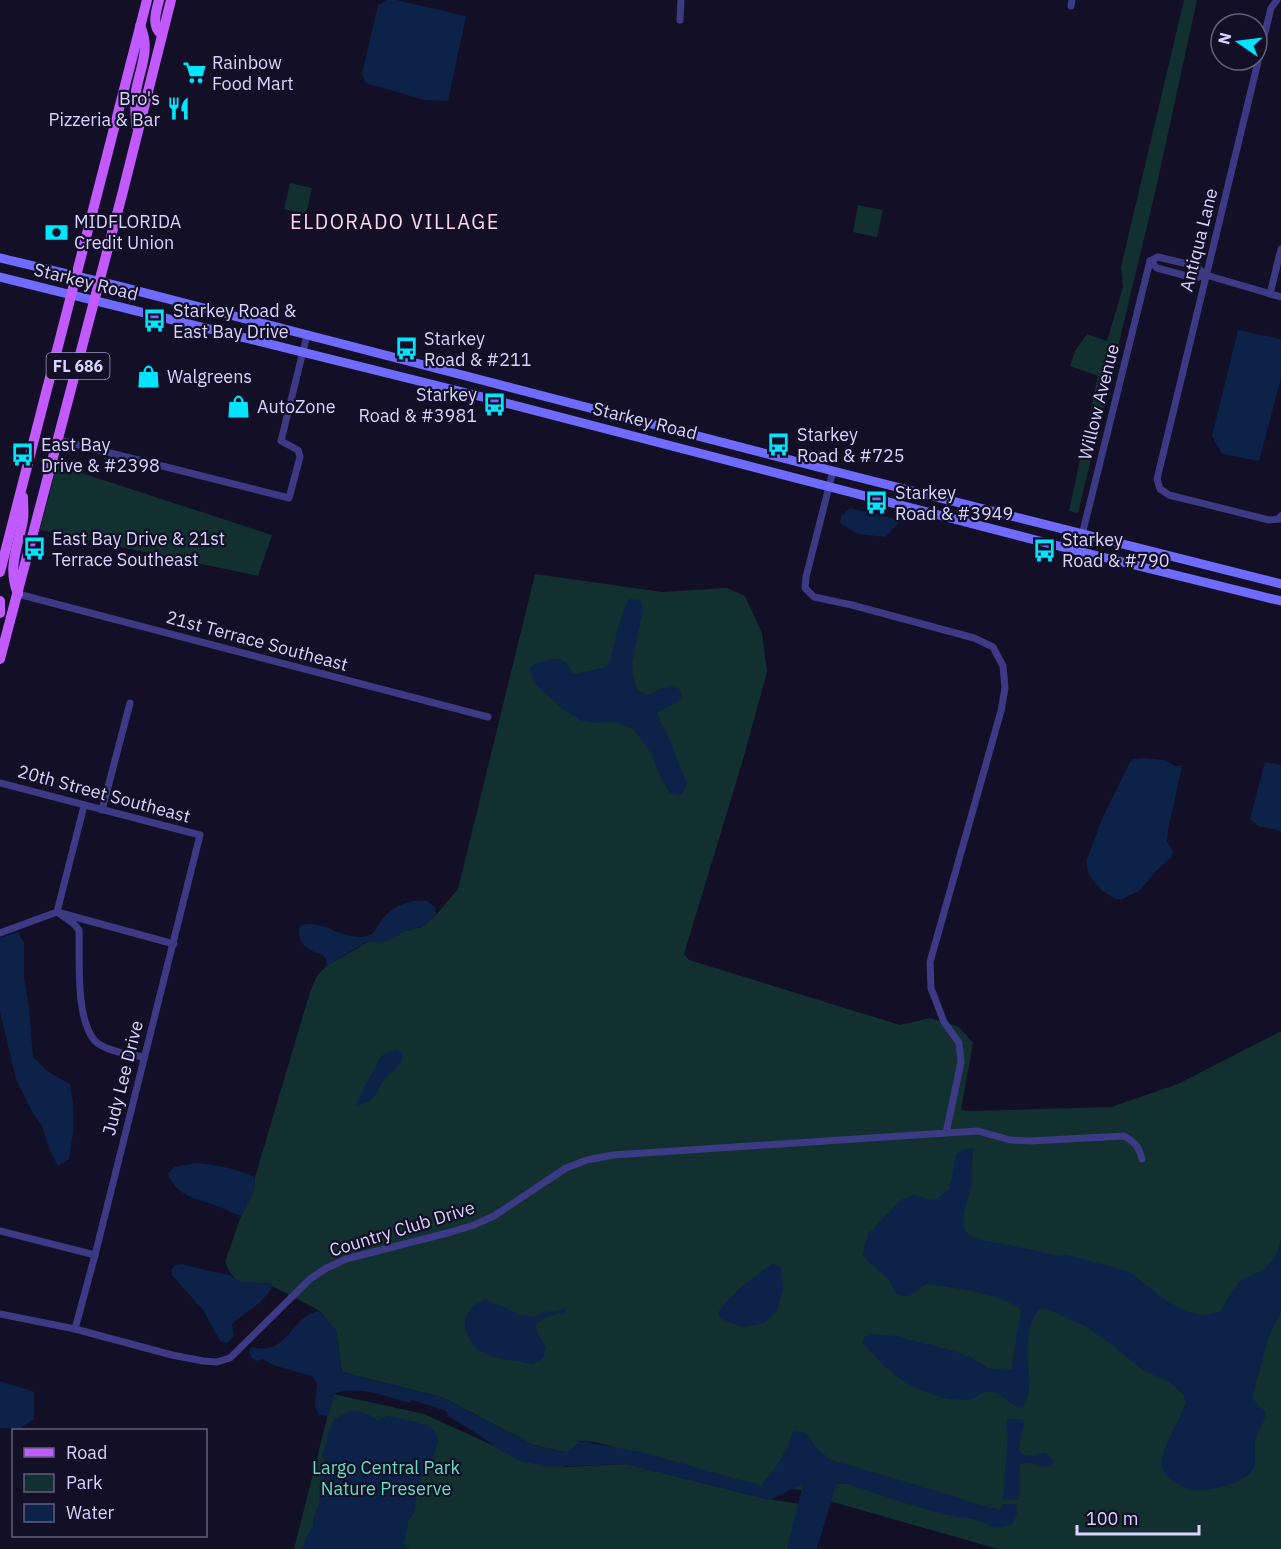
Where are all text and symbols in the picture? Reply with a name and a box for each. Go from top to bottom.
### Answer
north arrow [1209,12,1269,72]
text: N [1213,30,1236,46]
place label: Rainbow Food Mart [212,51,294,95]
supermarket icon: Rainbow Food Mart [181,60,207,86]
place label: Bro's Pizzeria & Bar [49,87,160,131]
restaurant icon: Bro's Pizzeria & Bar [165,96,191,122]
street label: Antiqua Lane [1175,186,1223,294]
district label: ELDORADO VILLAGE [290,208,500,235]
place label: MIDFLORIDA Credit Union [74,210,182,254]
bank icon: MIDFLORIDA Credit Union [43,219,69,245]
street label: Starkey Road [32,257,141,306]
place label: Starkey Road & East Bay Drive [173,299,297,343]
bus stop icon: Starkey Road & East Bay Drive [142,308,168,334]
place label: Starkey Road & #211 [424,327,532,371]
bus stop icon: Starkey Road & #211 [393,336,419,362]
street label: Willow Avenue [1073,342,1124,462]
road number: FL 686 [46,353,110,379]
shop icon: Walgreens [136,364,162,390]
place label: Walgreens [167,365,252,388]
place label: Starkey Road & #3981 [359,383,477,427]
bus stop icon: Starkey Road & #3981 [482,392,508,418]
shop icon: AutoZone [226,394,252,420]
place label: AutoZone [257,395,336,418]
street label: Starkey Road [591,396,700,445]
place label: Starkey Road & #725 [797,423,905,467]
bus stop icon: Starkey Road & #725 [766,432,792,458]
place label: East Bay Drive & #2398 [41,433,160,477]
bus stop icon: East Bay Drive & #2398 [10,442,36,468]
place label: Starkey Road & #3949 [895,481,1013,525]
bus stop icon: Starkey Road & #3949 [864,490,890,516]
place label: East Bay Drive & 21st Terrace Southeast [52,527,225,571]
place label: Starkey Road & #790 [1062,528,1170,572]
bus stop icon: East Bay Drive & 21st Terrace Southeast [21,536,47,562]
bus stop icon: Starkey Road & #790 [1031,537,1057,563]
street label: 21st Terrace Southeast [164,605,351,676]
street label: 20th Street Southeast [15,759,193,828]
street label: Judy Lee Drive [97,1018,148,1138]
street label: Country Club Drive [326,1195,477,1262]
legend [12,1429,207,1537]
text: Road [66,1441,107,1464]
park label: Largo Central Park Nature Preserve [312,1456,460,1500]
text: Park [66,1471,103,1494]
scale bar [1077,1498,1198,1536]
text: Water [66,1501,115,1524]
text: 100 m [1086,1507,1138,1530]

